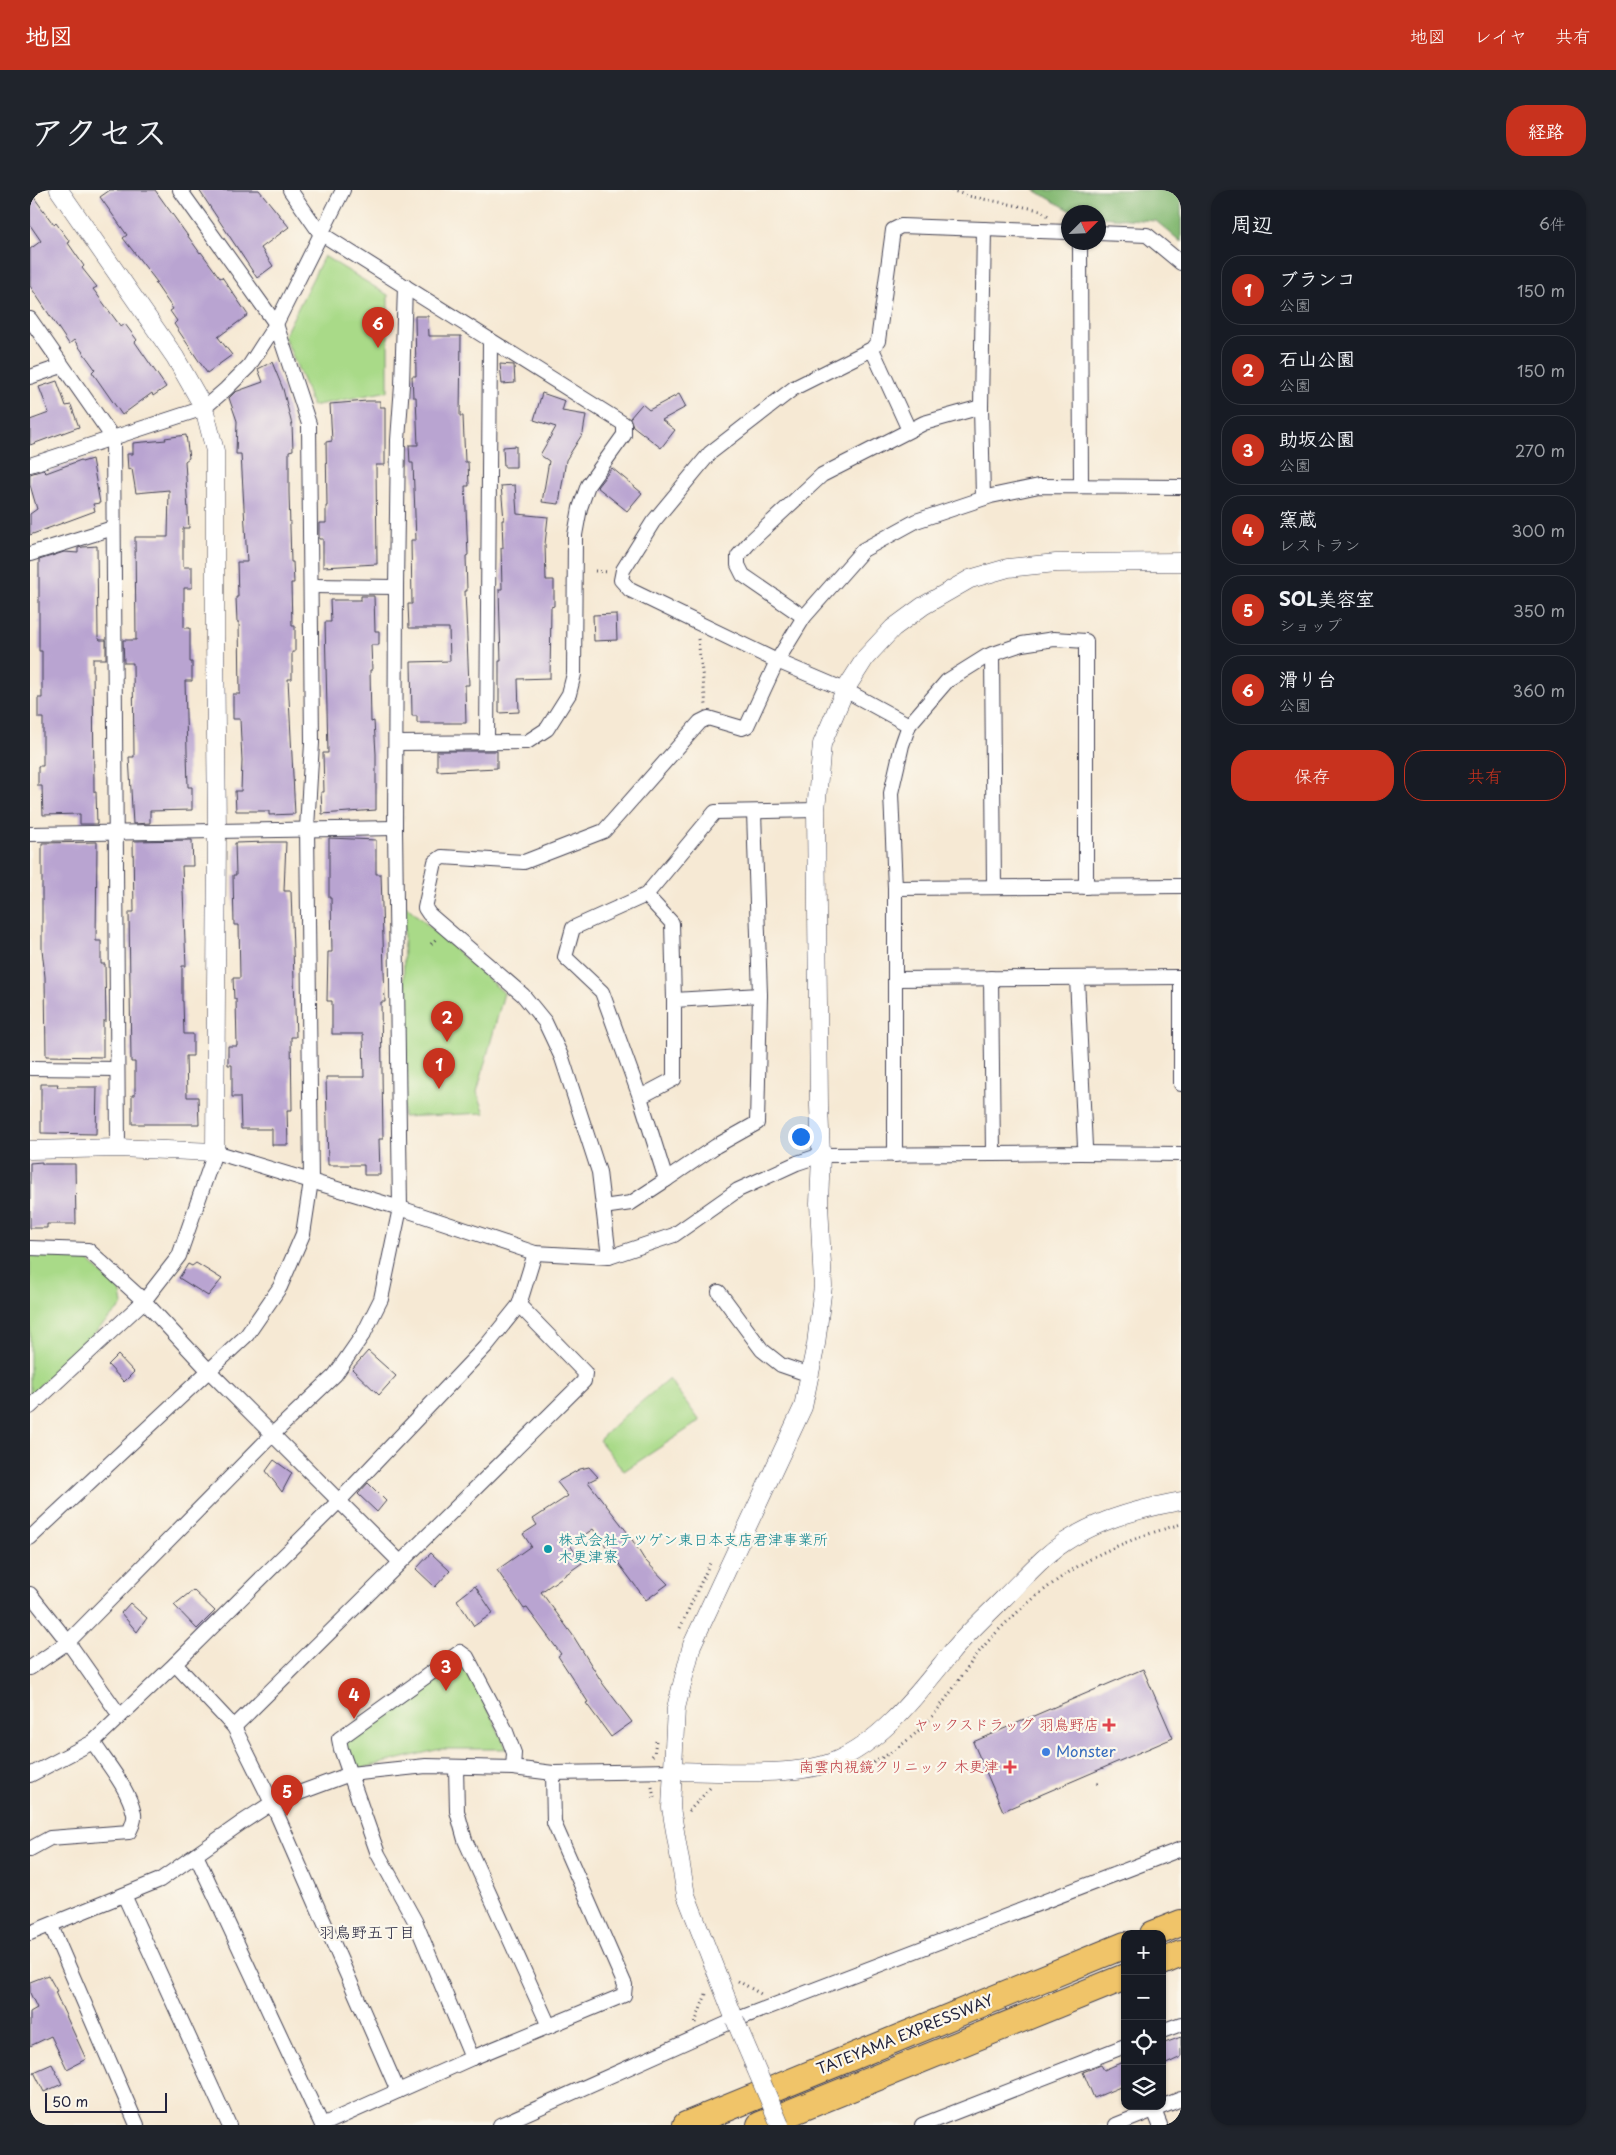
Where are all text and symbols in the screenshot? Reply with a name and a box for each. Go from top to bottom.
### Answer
text: 地図 [25,17,73,53]
text: 地図 [1410,22,1446,49]
text: レイヤ [1474,22,1527,49]
text: 共有 [1555,22,1591,49]
text: アクセス [30,104,168,157]
button: 経路 [1506,105,1586,156]
north arrow [1061,205,1106,250]
text: 周辺 [1231,207,1273,239]
text: 6件 [1539,211,1566,235]
text: ブランコ [1279,264,1356,292]
text: 1 [1244,278,1252,302]
text: 150 m [1517,278,1565,302]
text: 公園 [1279,292,1311,316]
pin: 6 [362,307,394,348]
text: 石山公園 [1279,344,1355,372]
text: 2 [1242,358,1254,382]
text: 150 m [1517,358,1565,382]
text: 公園 [1279,372,1311,396]
text: 助坂公園 [1279,424,1355,452]
text: 3 [1243,438,1253,462]
text: 270 m [1515,438,1565,462]
text: 公園 [1279,452,1311,476]
text: 窯蔵 [1279,504,1317,532]
text: 4 [1243,518,1253,542]
text: 300 m [1511,518,1565,542]
text: レストラン [1279,532,1360,556]
text: SOL美容室 [1279,584,1374,612]
text: 5 [1243,598,1253,622]
text: 350 m [1513,598,1565,622]
text: ショップ [1279,612,1342,636]
text: 滑り台 [1279,664,1336,692]
text: 6 [1242,678,1254,702]
text: 360 m [1513,678,1565,702]
text: 公園 [1279,692,1311,716]
button: 保存 [1231,750,1394,801]
button: 共有 [1404,750,1566,801]
pin: 2 [431,1001,463,1042]
pin: 1 [423,1048,455,1089]
your location [788,1124,814,1150]
place label: 株式会社テツゲン東日本支店君津事業所 木更津寮 [558,1527,828,1567]
marker: 株式会社テツゲン東日本支店君津事業所 木更津寮 [542,1543,554,1555]
pin: 3 [430,1650,462,1691]
pin: 4 [338,1678,370,1719]
place label: ヤックスドラッグ 羽鳥野店 [914,1712,1099,1735]
marker: ヤックスドラッグ 羽鳥野店 [1103,1719,1115,1731]
place label: Monster [1056,1739,1116,1762]
marker: Monster [1040,1746,1052,1758]
place label: 南雲内視鏡クリニック 木更津 [799,1754,999,1777]
marker: 南雲内視鏡クリニック 木更津 [1003,1760,1017,1774]
pin: 5 [271,1775,303,1816]
district label: 羽鳥野五丁目 [319,1919,415,1943]
map controls [1121,1930,1166,2110]
button: + [1121,1930,1166,1975]
button: − [1121,1975,1166,2020]
street label: TATEYAMA EXPRESSWAY [812,1987,997,2080]
button: locate [1121,2020,1166,2065]
button: layers [1121,2065,1166,2110]
scale bar [45,2090,168,2113]
text: 50 m [52,2091,88,2112]

